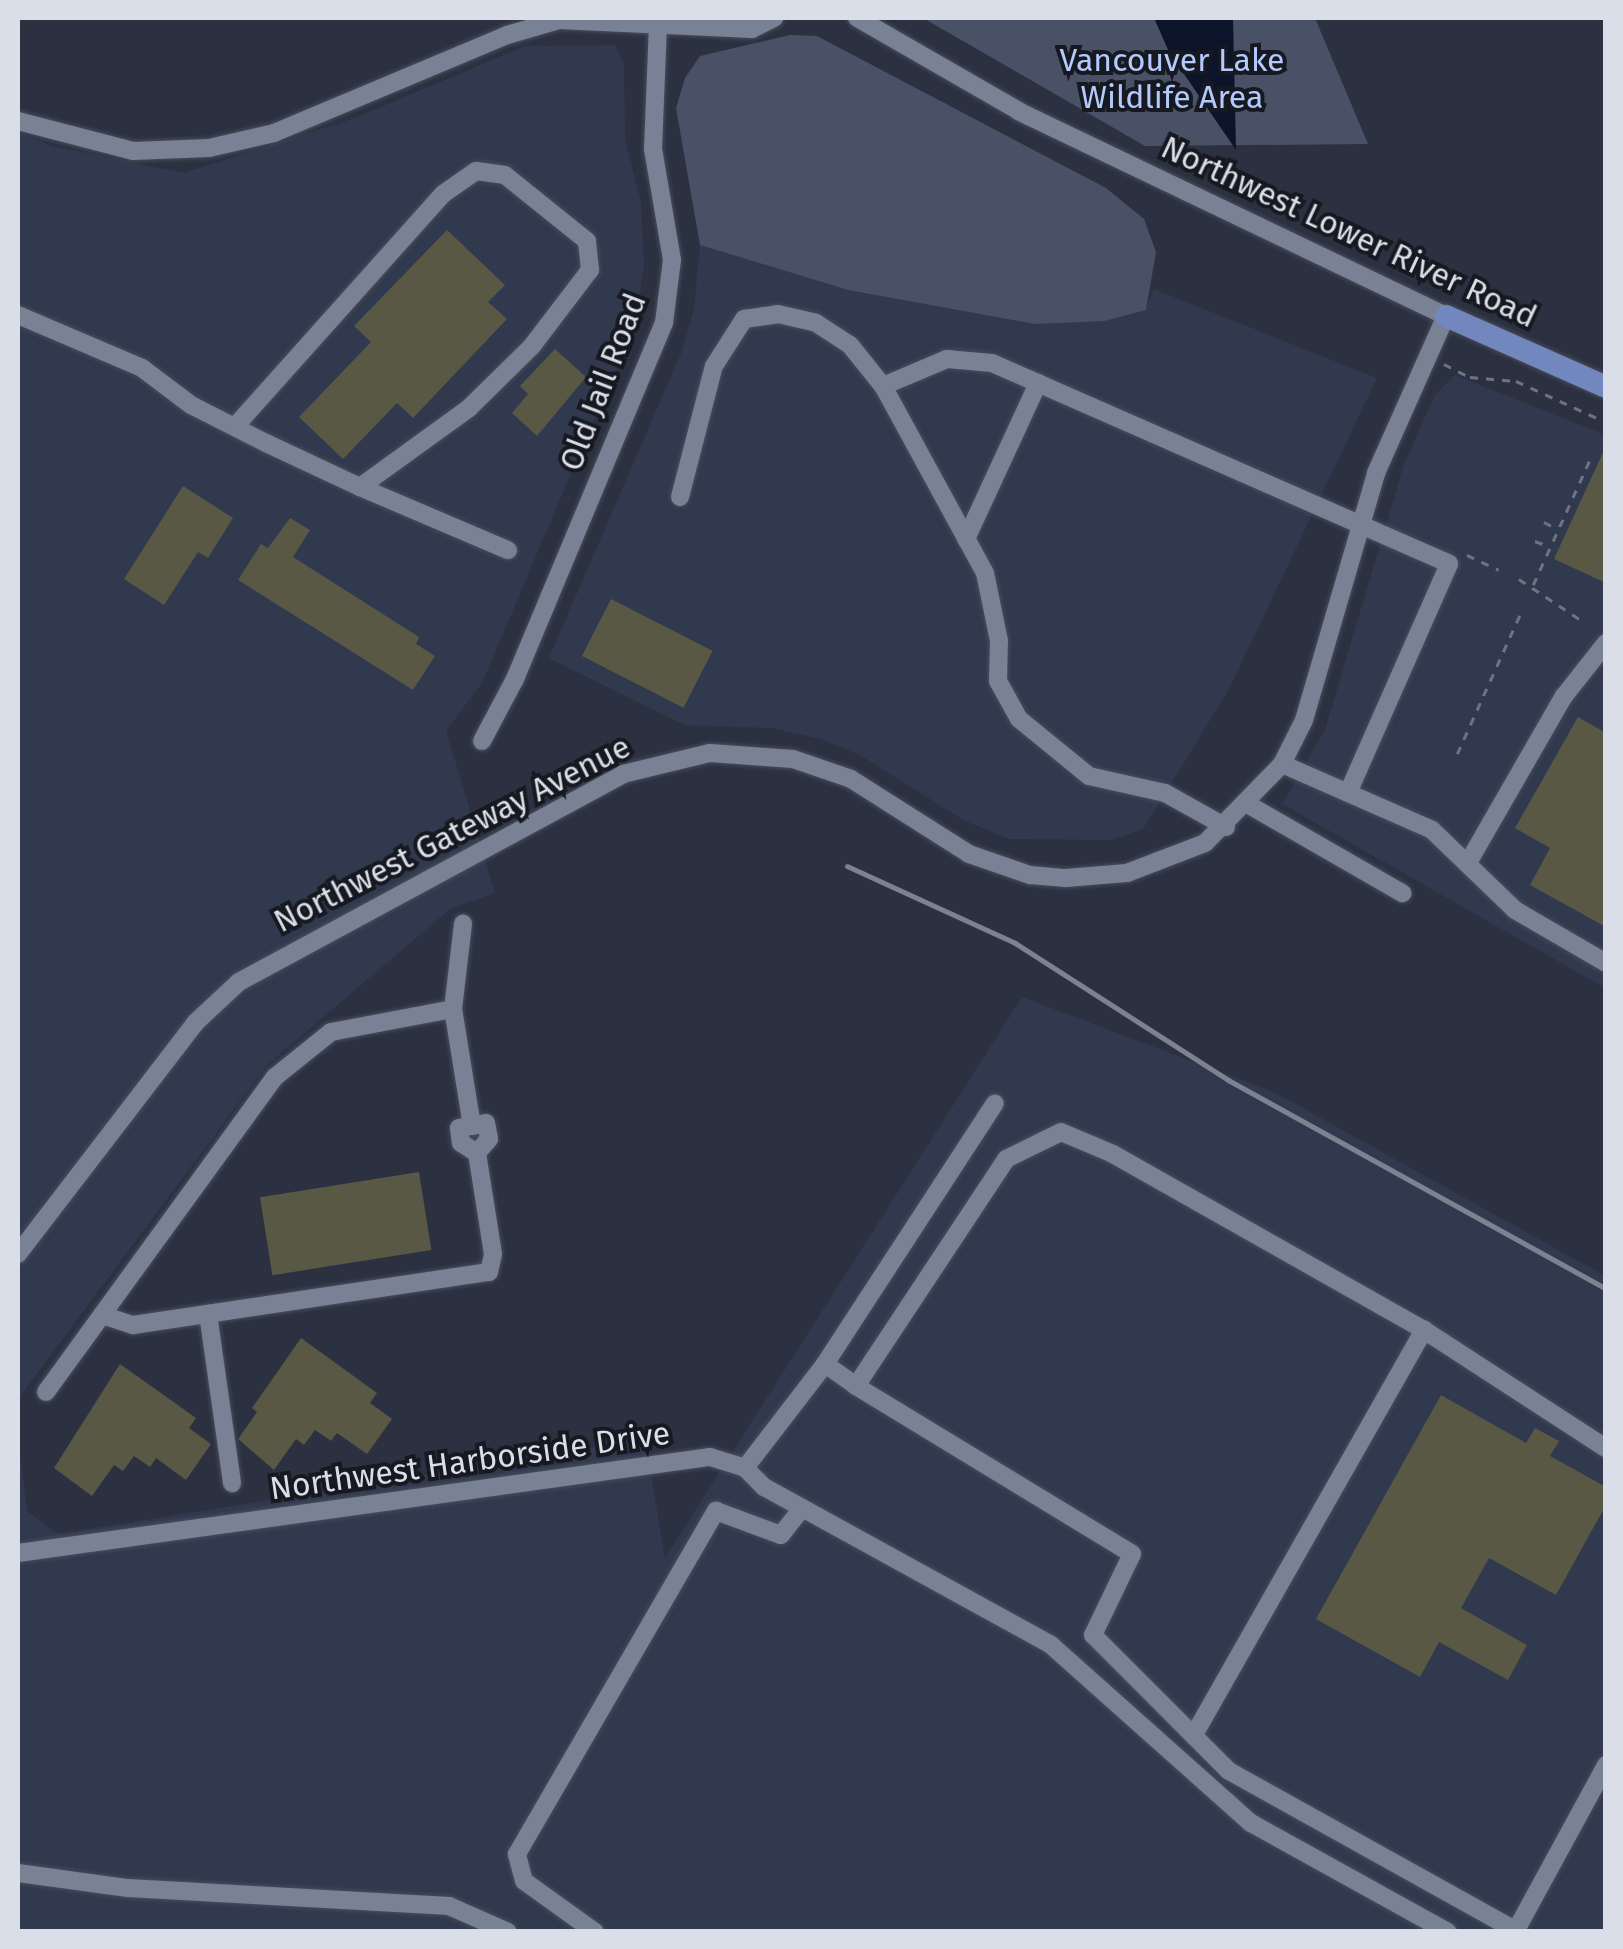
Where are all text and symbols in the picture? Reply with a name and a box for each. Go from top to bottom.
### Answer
park label: Vancouver Lake Wildlife Area [1059,42,1285,117]
street label: Northwest Lower River Road [1155,128,1543,336]
street label: Old Jail Road [552,288,654,476]
street label: Northwest Gateway Avenue [267,727,637,941]
street label: Northwest Harborside Drive [267,1414,673,1508]

